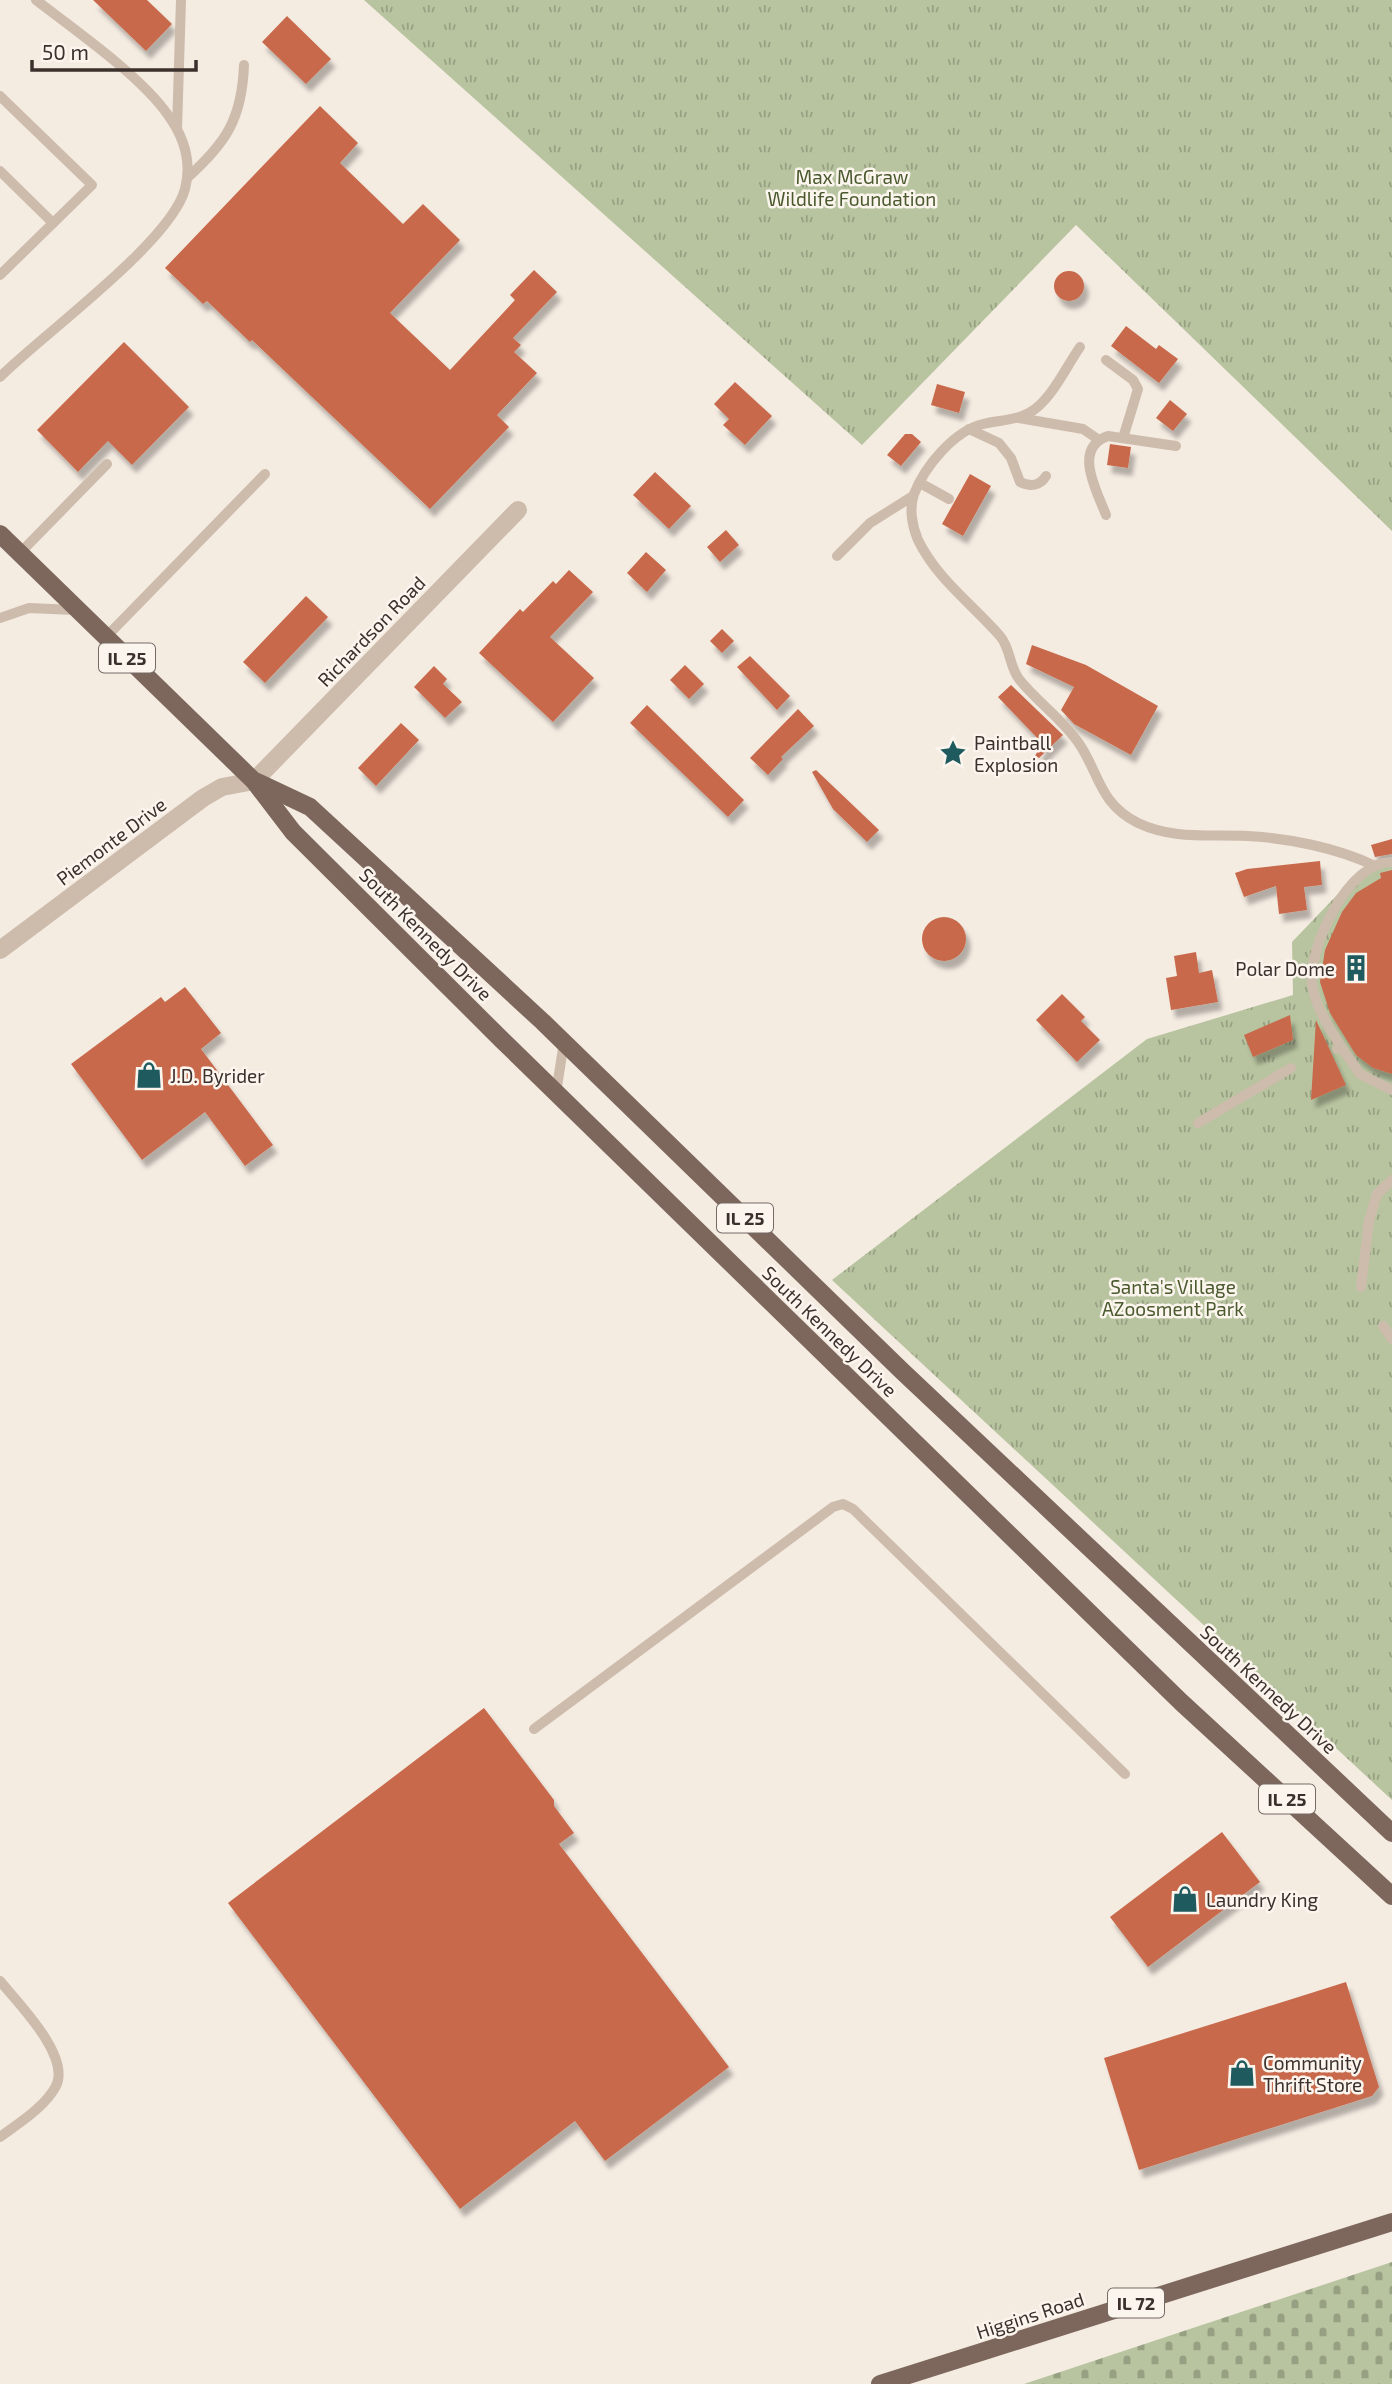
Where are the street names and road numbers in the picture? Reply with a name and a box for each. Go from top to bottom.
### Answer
street label: Richardson Road [312,571,430,691]
road number: IL 25 [99,644,155,672]
street label: Piemonte Drive [52,792,170,890]
street label: South Kennedy Drive [355,863,497,1005]
road number: IL 25 [717,1204,773,1232]
street label: South Kennedy Drive [758,1261,902,1401]
street label: South Kennedy Drive [1196,1620,1342,1758]
road number: IL 25 [1259,1784,1315,1814]
street label: Higgins Road [973,2287,1087,2343]
road number: IL 72 [1108,2288,1164,2318]

